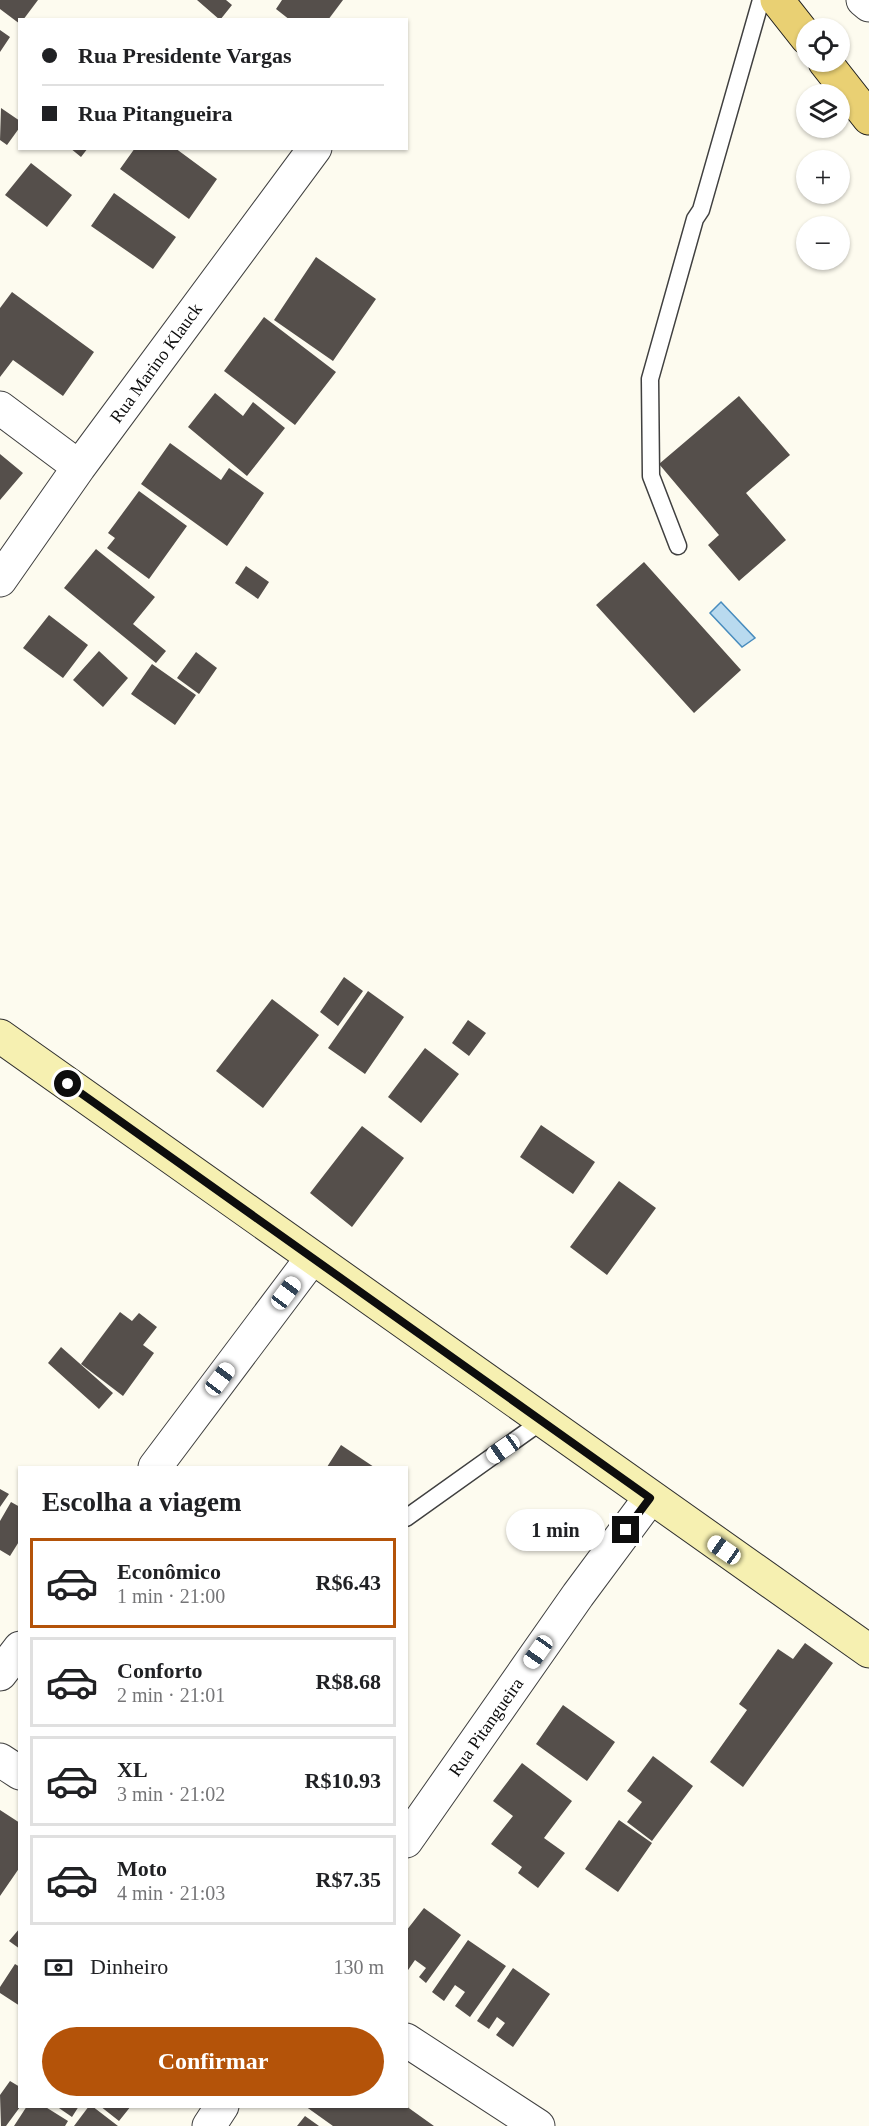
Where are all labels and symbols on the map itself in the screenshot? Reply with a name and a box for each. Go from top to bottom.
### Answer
street label: Rua Marino Klauck [106,299,206,427]
route start [54,1070,81,1097]
car [268,1273,304,1313]
car [202,1359,238,1399]
car [483,1431,523,1467]
callout: 1 min [506,1509,605,1551]
route end [612,1516,639,1543]
car [704,1532,744,1568]
car [520,1632,556,1672]
street label: Rua Pitangueira [445,1674,527,1780]

